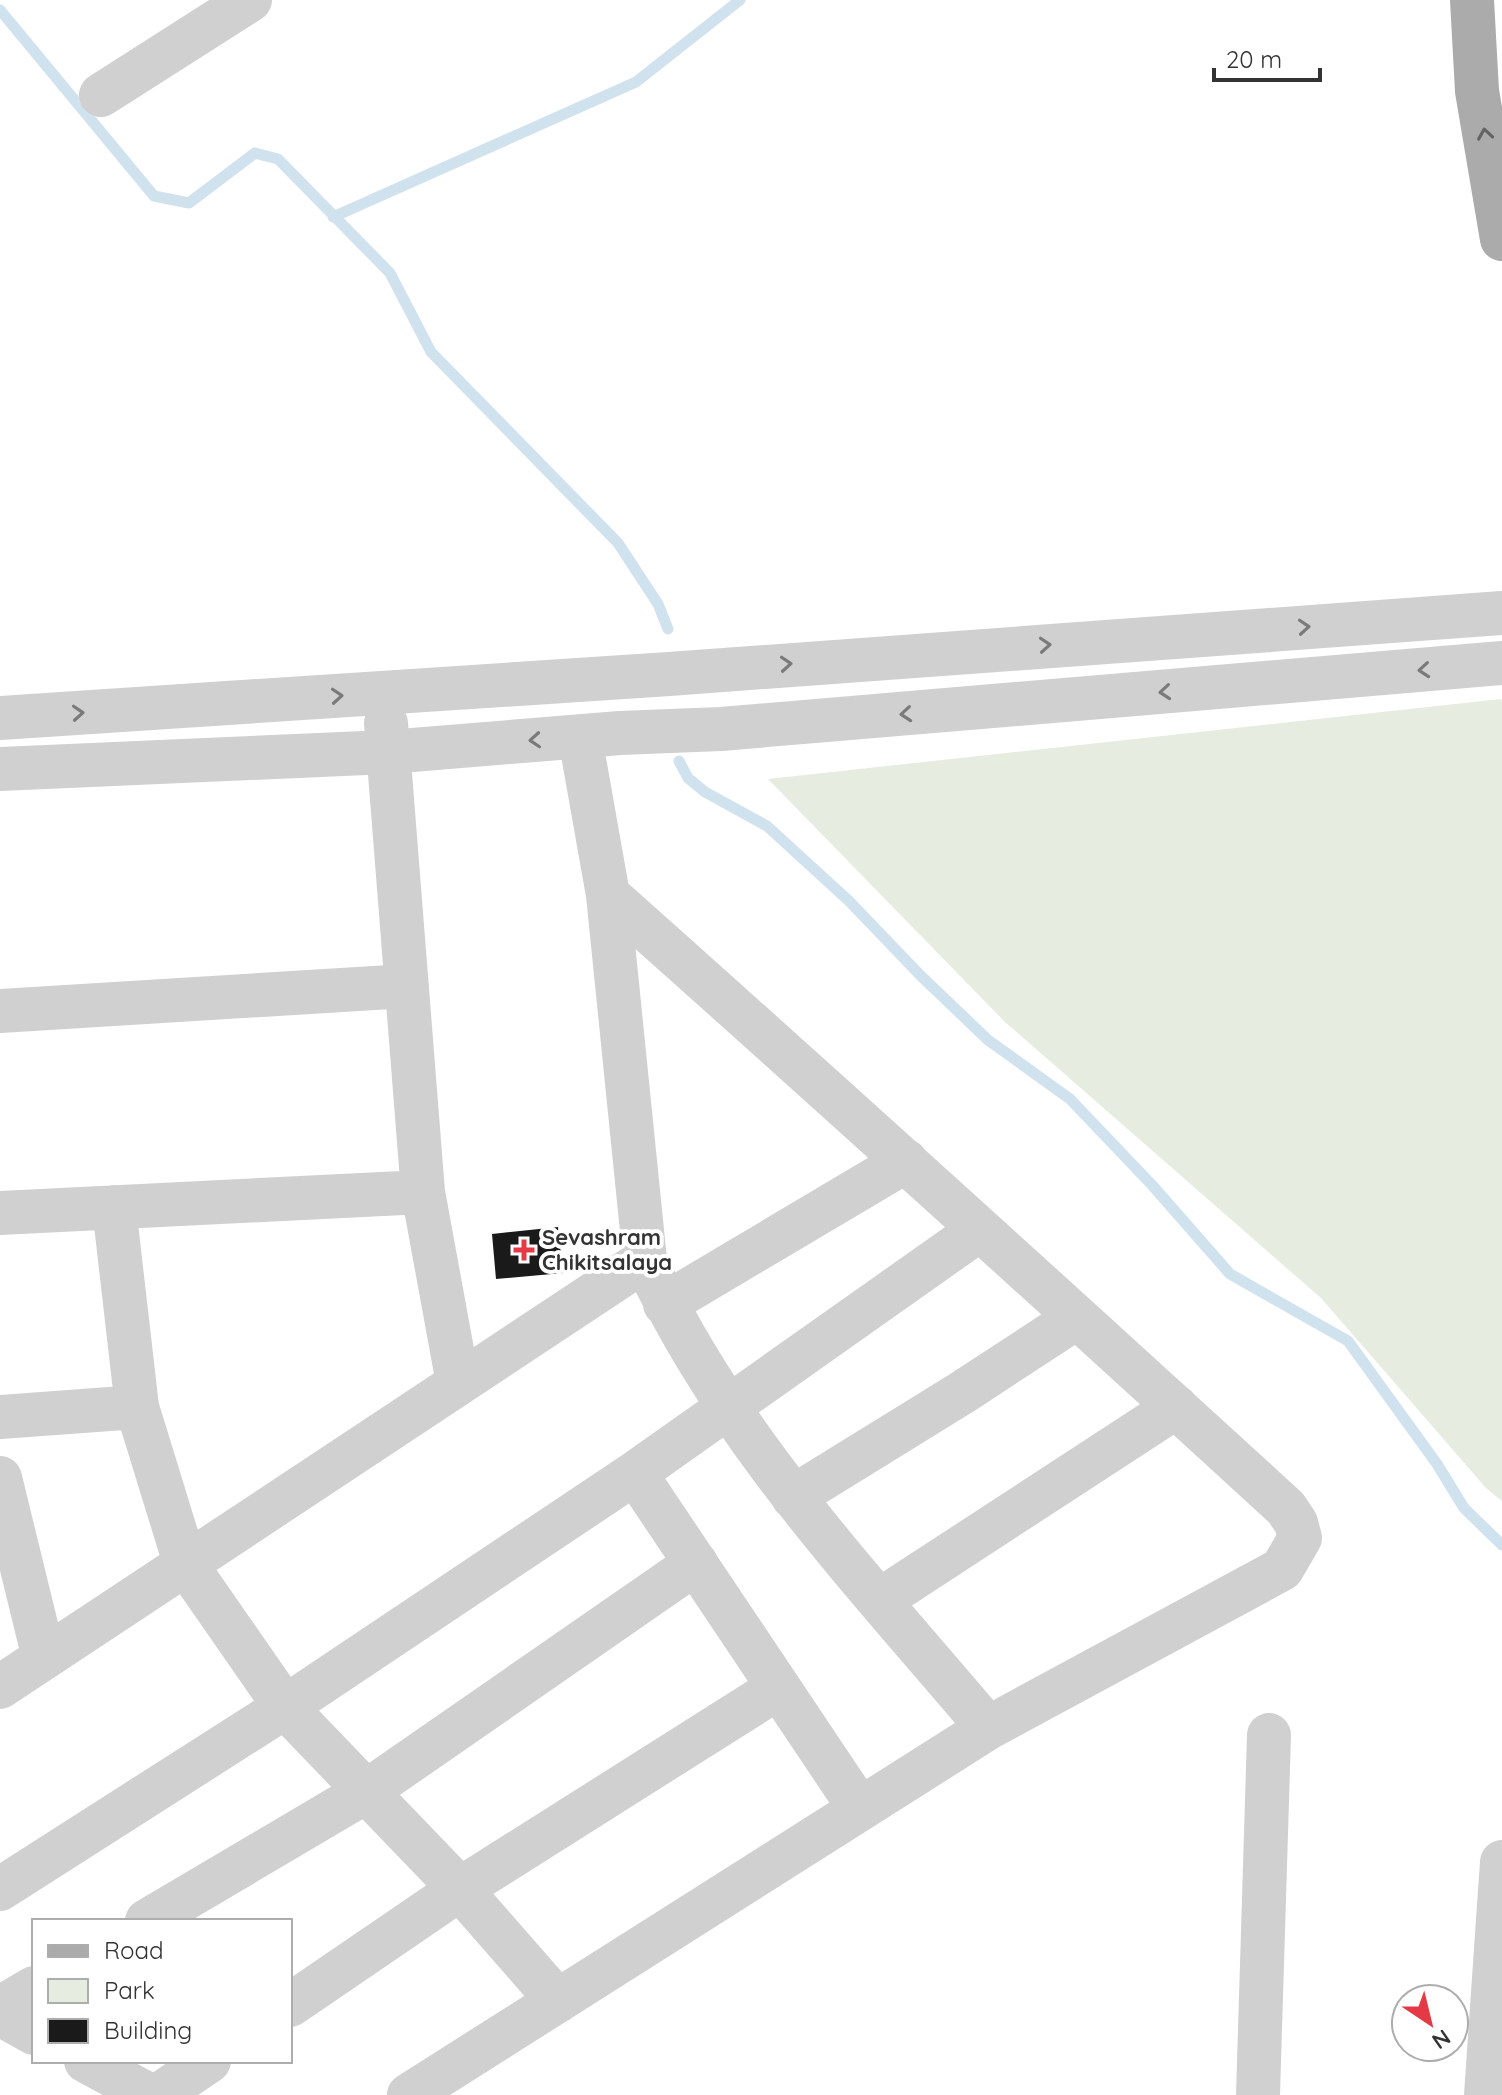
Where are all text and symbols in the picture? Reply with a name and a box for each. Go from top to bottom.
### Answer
scale bar [1214,32,1320,82]
text: 20 m [1226,44,1282,74]
one-way arrow [1477,128,1494,141]
one-way arrow [1298,619,1311,636]
one-way arrow [1039,637,1052,654]
one-way arrow [780,656,793,673]
one-way arrow [1417,661,1430,678]
one-way arrow [1158,683,1171,700]
one-way arrow [331,688,344,705]
one-way arrow [72,705,85,722]
one-way arrow [899,705,912,722]
one-way arrow [528,732,541,749]
place label: Sevashram Chikitsalaya [542,1223,672,1276]
marker: Sevashram Chikitsalaya [513,1239,535,1261]
legend [32,1919,292,2063]
text: Road [104,1935,164,1965]
text: Park [104,1975,155,2005]
north arrow [1390,1983,1470,2063]
text: Building [104,2015,192,2045]
text: N [1427,2023,1456,2055]

